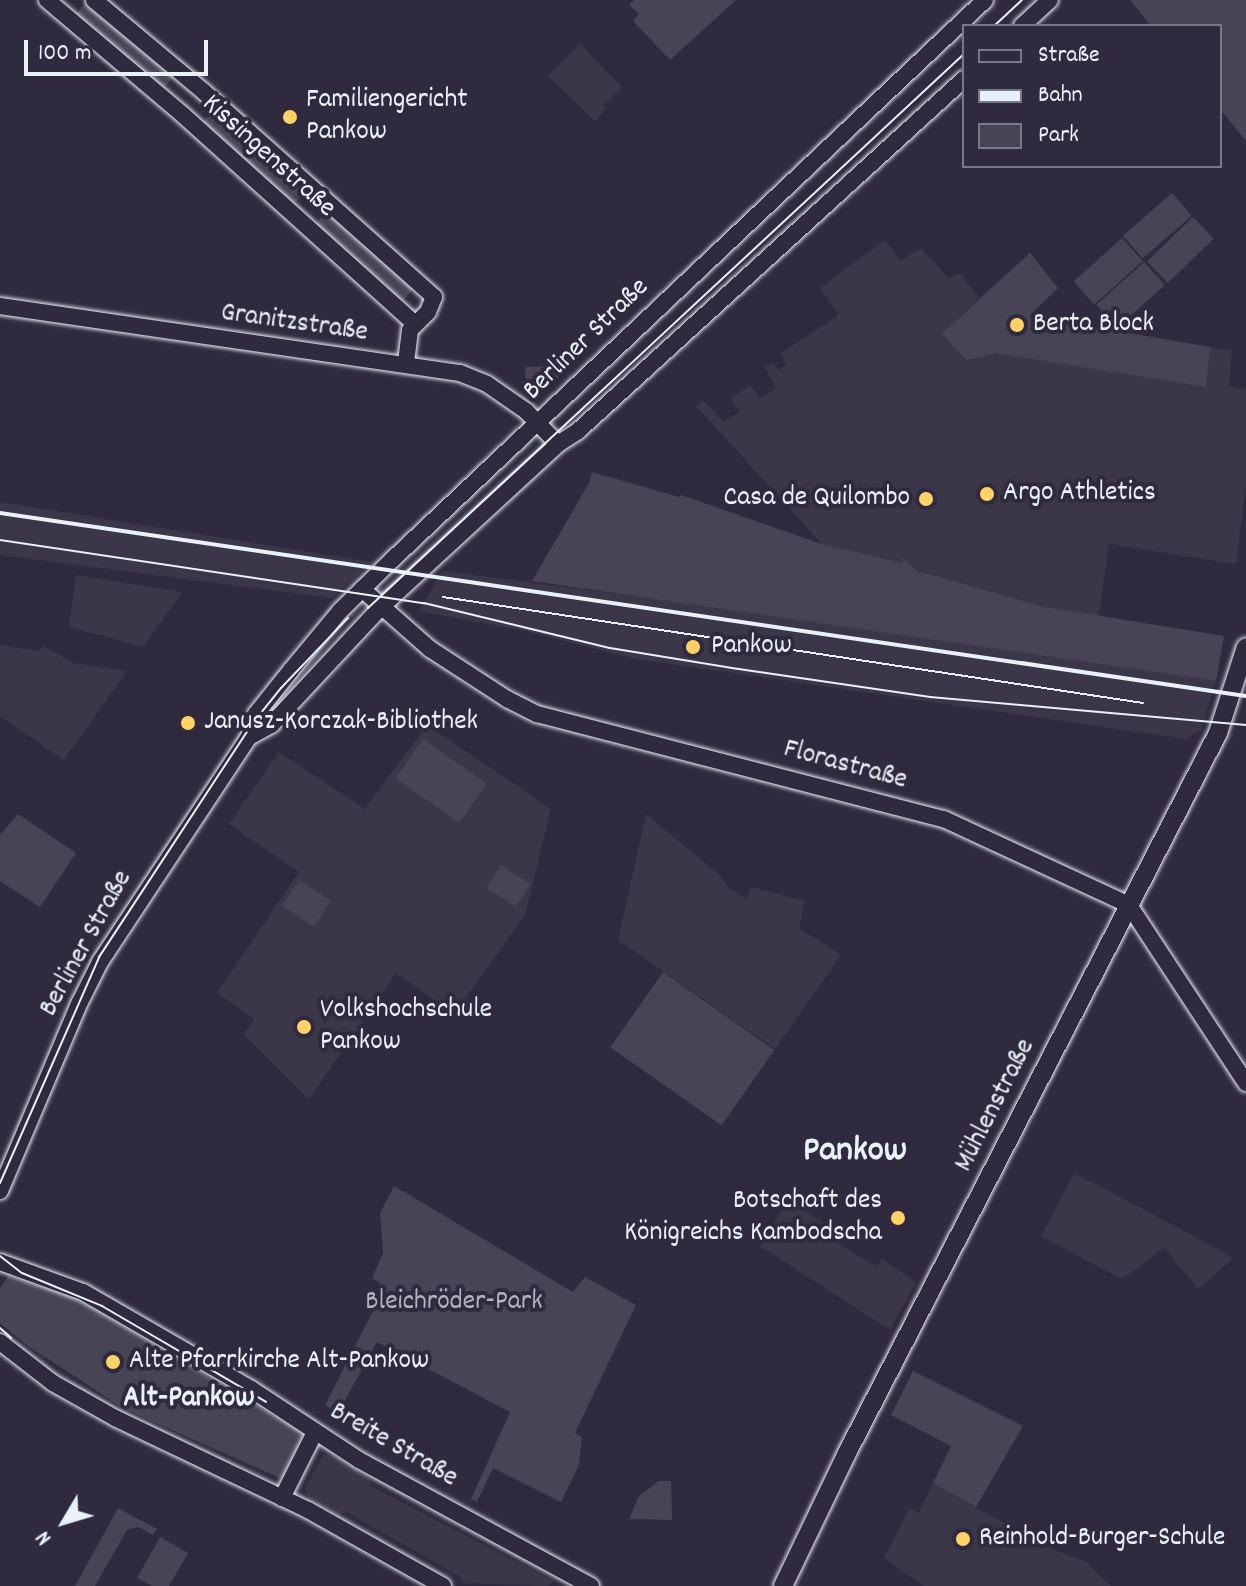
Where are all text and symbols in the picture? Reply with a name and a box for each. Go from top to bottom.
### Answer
scale bar [28,24,212,74]
legend [962,24,1222,168]
text: 100 m [38,37,91,71]
text: Straße [1038,39,1100,73]
text: Bahn [1038,79,1083,113]
place label: Familiengericht Pankow [306,84,468,150]
street label: Kissingenstraße [194,88,342,226]
marker: Familiengericht Pankow [281,108,299,126]
text: Park [1038,119,1079,153]
street label: Berliner Straße [517,272,657,408]
street label: Granitzstraße [218,297,370,351]
place label: Berta Block [1033,308,1154,342]
marker: Berta Block [1008,316,1026,334]
place label: Argo Athletics [1003,477,1156,511]
place label: Casa de Quilombo [723,482,910,516]
marker: Argo Athletics [978,485,996,503]
marker: Casa de Quilombo [917,490,935,508]
place label: Pankow [711,630,792,664]
marker: Pankow [682,636,704,658]
place label: Janusz-Korczak-Bibliothek [204,706,478,740]
marker: Janusz-Korczak-Bibliothek [179,714,197,732]
street label: Florastraße [780,733,910,799]
street label: Berliner Straße [33,865,141,1023]
place label: Volkshochschule Pankow [320,994,492,1060]
marker: Volkshochschule Pankow [295,1018,313,1036]
street label: Mühlenstraße [948,1034,1044,1178]
district label: Pankow [803,1131,907,1175]
place label: Botschaft des Königreichs Kambodscha [624,1185,882,1251]
marker: Botschaft des Königreichs Kambodscha [889,1209,907,1227]
park label: Bleichröder-Park [365,1286,543,1320]
place label: Alte Pfarrkirche Alt-Pankow [129,1345,429,1379]
marker: Alte Pfarrkirche Alt-Pankow [104,1353,122,1371]
district label: Alt-Pankow [123,1382,255,1418]
street label: Breite Straße [323,1396,463,1496]
north arrow [24,1482,104,1562]
place label: Reinhold-Burger-Schule [979,1522,1225,1556]
text: N [29,1523,60,1551]
marker: Reinhold-Burger-Schule [954,1530,972,1548]

